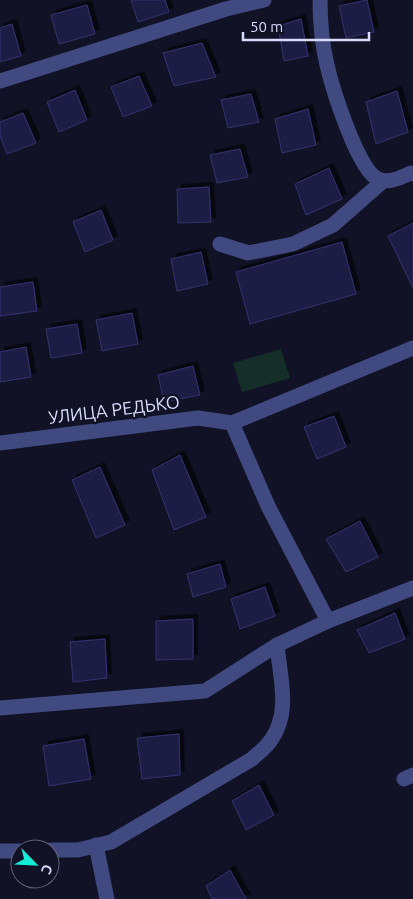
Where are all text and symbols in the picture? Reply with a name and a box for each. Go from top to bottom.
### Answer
scale bar [243,10,369,42]
text: 50 m [250,18,283,35]
street label: УЛИЦА РЕДЬКО [47,391,181,427]
north arrow [10,839,60,889]
text: С [38,862,56,877]

